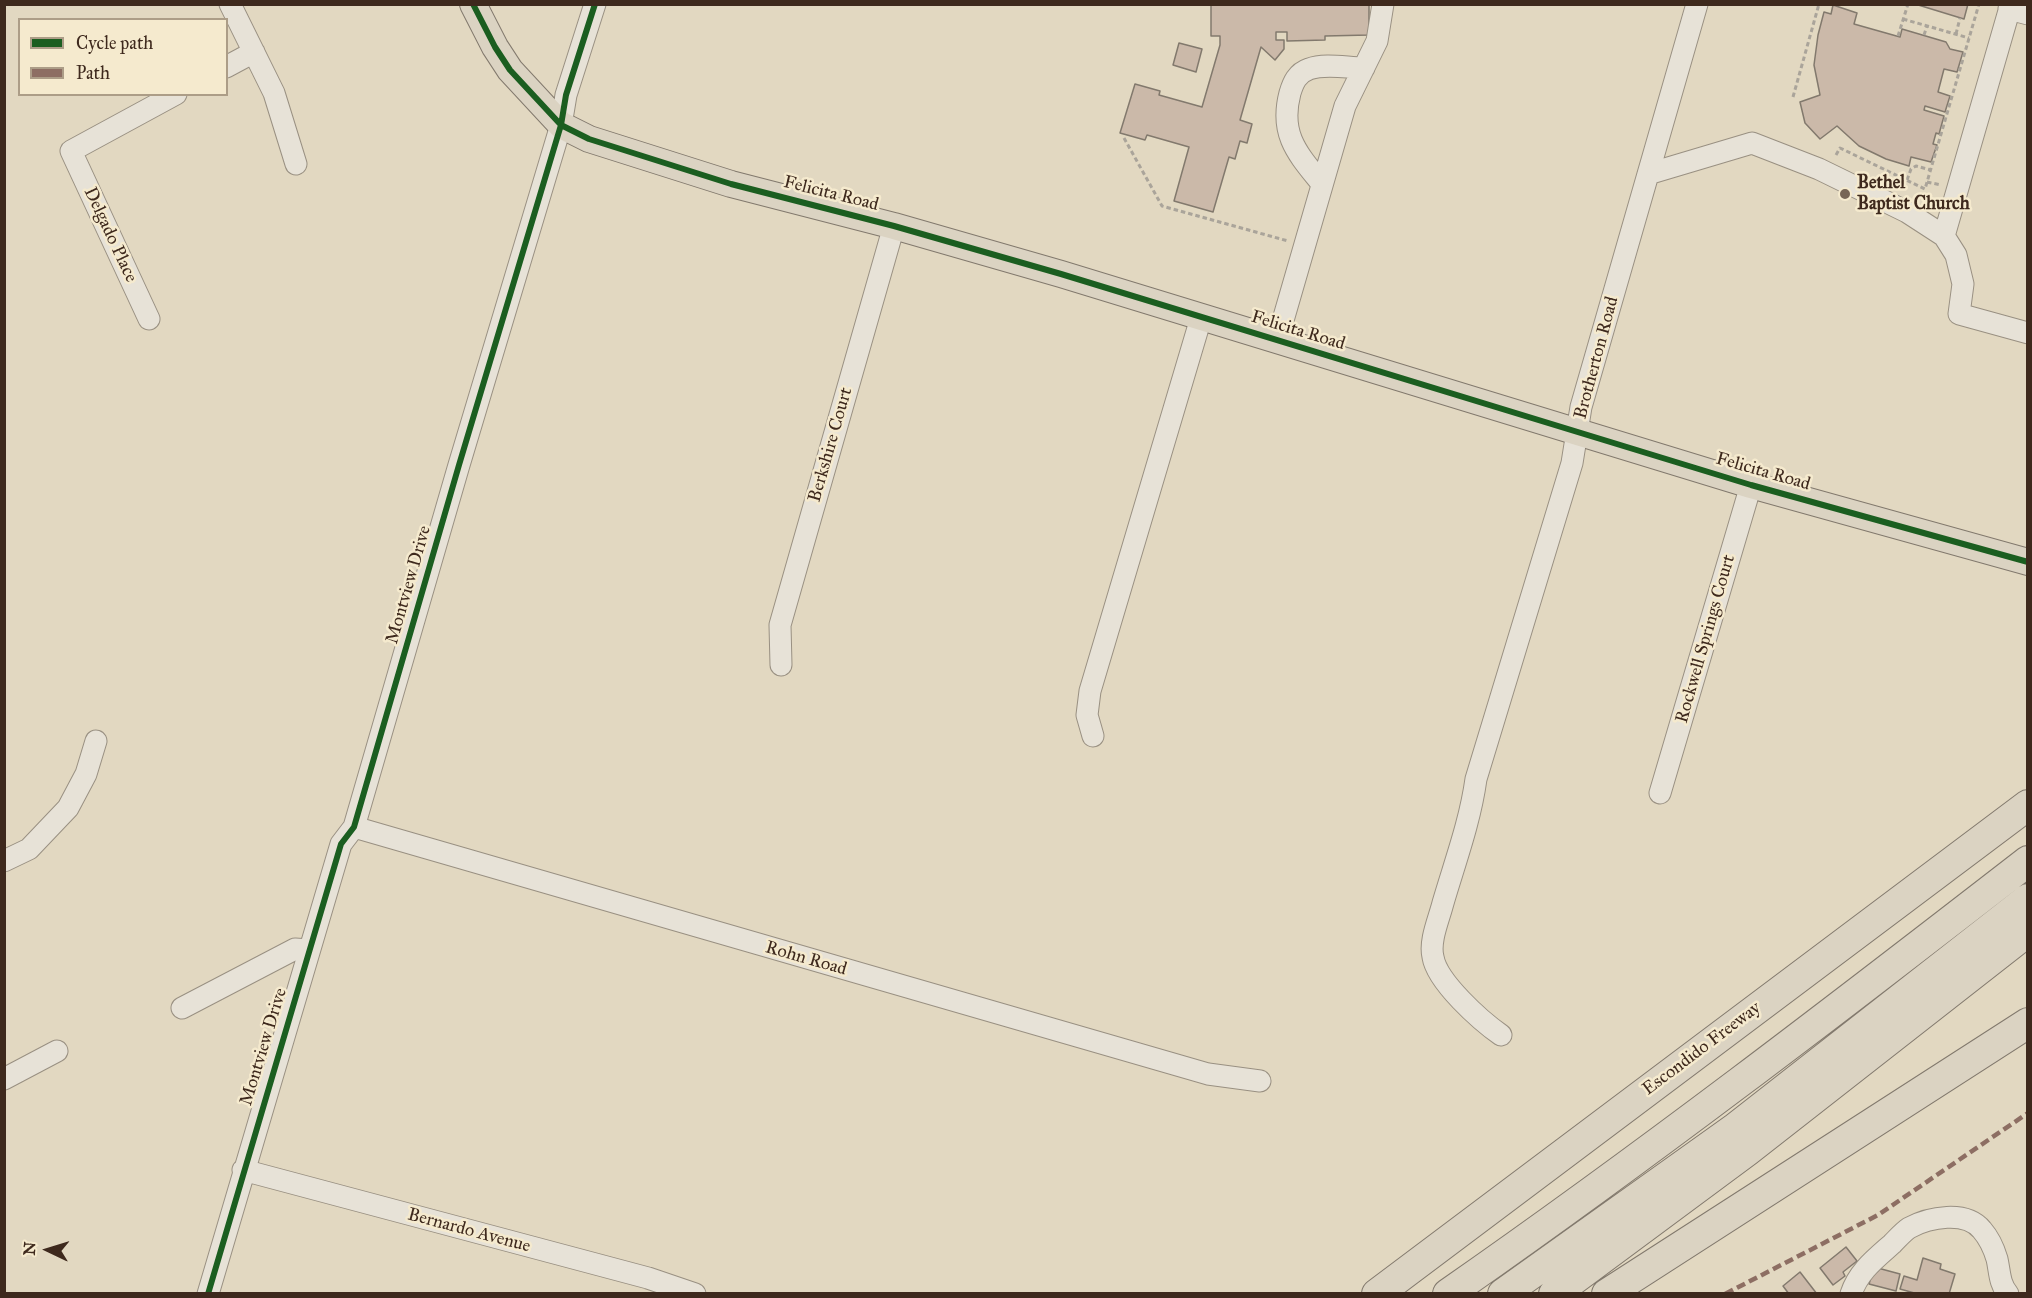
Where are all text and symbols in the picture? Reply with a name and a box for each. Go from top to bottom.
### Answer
legend [18,18,228,96]
text: Cycle path [76,32,153,54]
text: Path [76,62,110,84]
street label: Felicita Road [781,172,881,216]
place label: Bethel Baptist Church [1857,173,1970,216]
street label: Delgado Place [79,184,141,286]
marker: Bethel Baptist Church [1838,187,1852,201]
street label: Brotherton Road [1570,294,1624,422]
street label: Felicita Road [1248,306,1348,356]
street label: Berkshire Court [804,385,858,505]
street label: Felicita Road [1713,448,1813,496]
street label: Montview Drive [382,523,436,647]
street label: Rockwell Springs Court [1672,552,1740,726]
street label: Rohn Road [763,937,849,981]
street label: Montview Drive [236,986,292,1108]
street label: Escondido Freeway [1639,997,1765,1101]
street label: Bernardo Avenue [405,1204,533,1258]
north arrow [18,1220,78,1280]
text: N [20,1241,39,1256]

